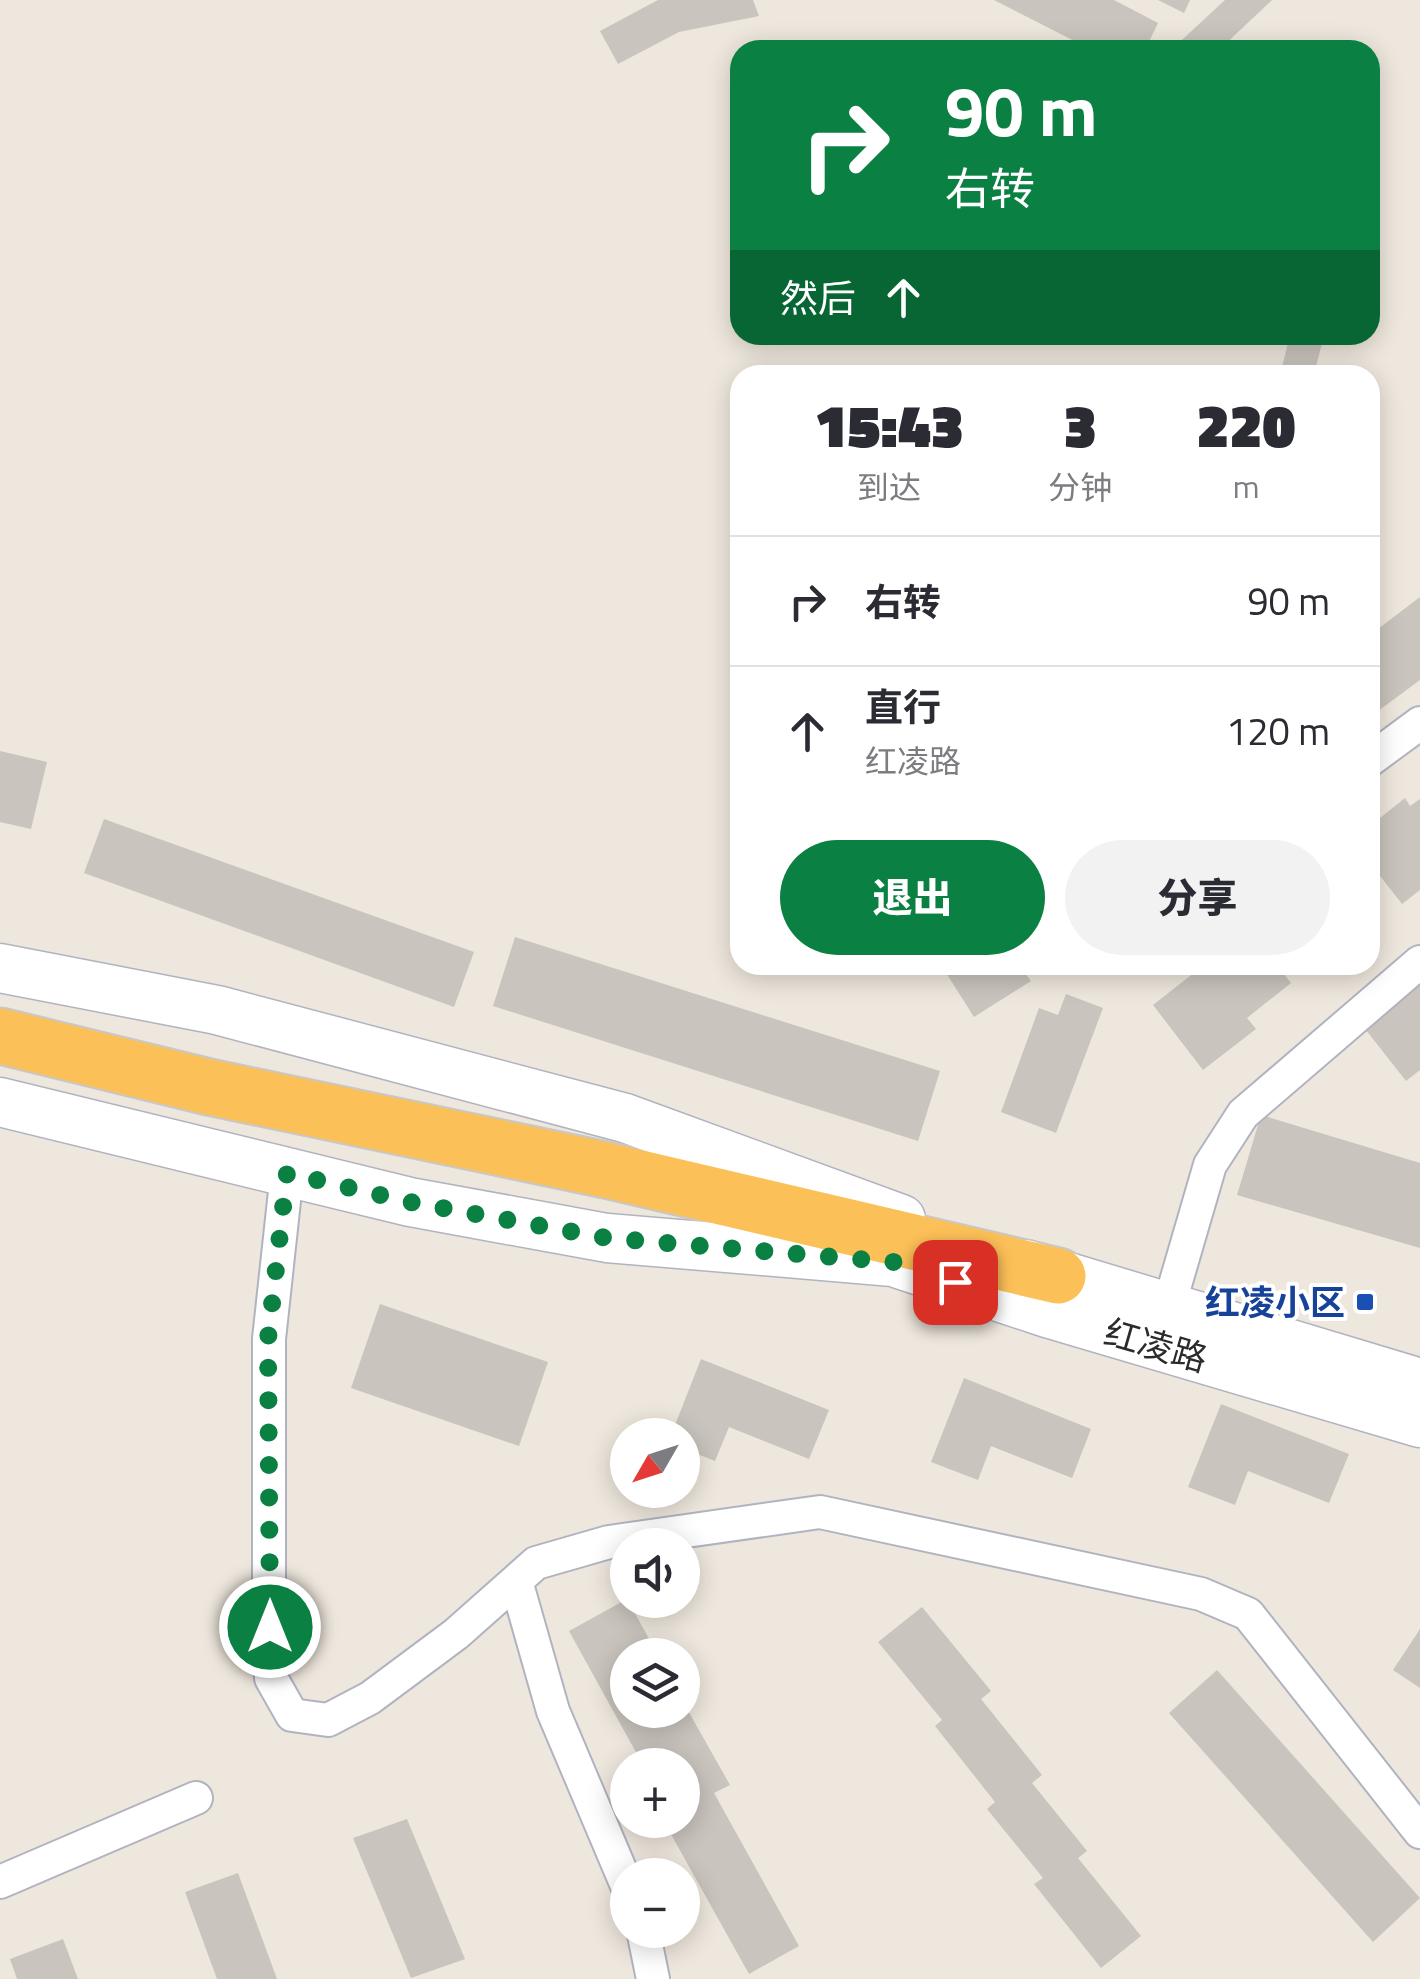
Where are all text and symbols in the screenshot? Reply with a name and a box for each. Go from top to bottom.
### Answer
text: 90 m [945,57,1098,163]
icon: right [780,80,910,210]
text: 右转 [945,154,1035,222]
text: 然后 [780,269,856,327]
icon: ahead [876,270,931,325]
text: 15:43 [814,379,964,470]
text: 3 [1064,379,1097,470]
text: 220 [1197,379,1296,470]
text: m [1233,462,1259,510]
text: 到达 [857,463,921,511]
text: 分钟 [1048,463,1112,511]
text: 90 m [1247,572,1330,630]
text: 右转 [865,573,941,631]
icon: right [780,574,835,629]
text: 直行 [865,678,941,736]
text: 120 m [1226,702,1330,760]
icon: ahead [780,704,835,759]
text: 红凌路 [865,737,961,785]
button: 退出 [780,840,1045,955]
button: 分享 [1065,840,1330,955]
pin [913,1240,998,1325]
icon: arrive [928,1255,983,1310]
place label: 红凌小区 [1205,1275,1345,1329]
marker: 红凌小区 [1354,1291,1376,1313]
street label: 红凌路 [1098,1305,1214,1385]
north arrow [610,1418,700,1508]
map controls [610,1418,700,1948]
button: sound [610,1528,700,1618]
position arrow [218,1575,322,1679]
button: layers [610,1638,700,1728]
button: + [610,1748,700,1838]
button: − [610,1858,700,1948]

